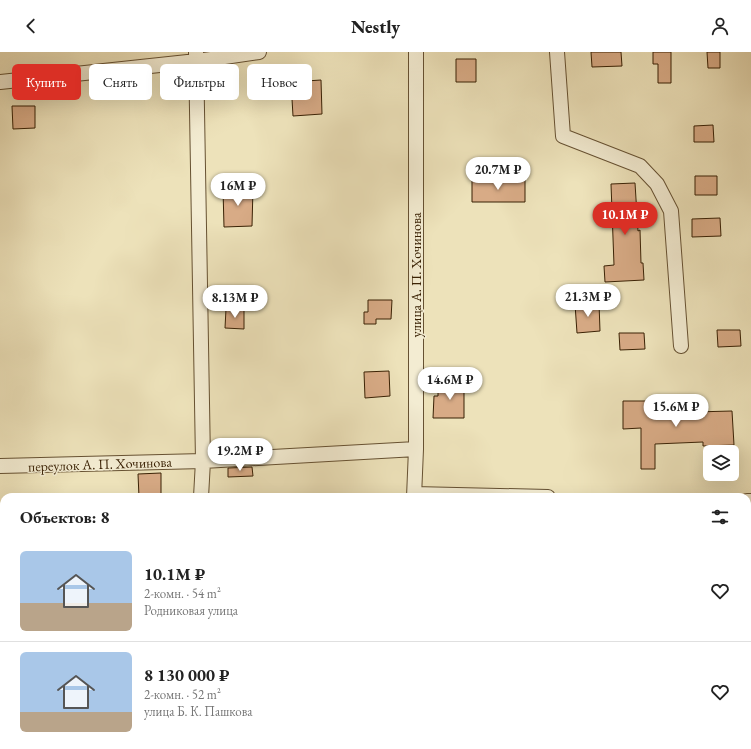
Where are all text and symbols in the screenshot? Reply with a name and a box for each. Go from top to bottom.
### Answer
icon: back [20,15,42,37]
text: Nestly [351,15,400,38]
icon: person [709,15,731,37]
chip: Купить [12,64,81,100]
chip: Снять [89,64,152,100]
chip: Фильтры [160,64,239,100]
chip: Новое [247,64,312,100]
pin: 20.7M ₽ [461,157,535,191]
text: 20.7M ₽ [475,161,521,178]
pin: 16M ₽ [210,173,266,207]
text: 16M ₽ [220,177,256,194]
pin: 10.1M ₽ [588,202,662,236]
text: 10.1M ₽ [602,206,648,223]
street label: улица А. П. Хочинова [407,212,425,338]
pin: 21.3M ₽ [551,284,625,318]
pin: 8.13M ₽ [198,285,272,319]
text: 21.3M ₽ [565,288,611,305]
text: 8.13M ₽ [212,289,258,306]
pin: 14.6M ₽ [413,367,487,401]
text: 14.6M ₽ [427,371,473,388]
pin: 15.6M ₽ [639,394,713,428]
text: 15.6M ₽ [653,398,699,415]
pin: 19.2M ₽ [203,438,277,472]
text: 19.2M ₽ [217,442,263,459]
map controls [703,445,739,481]
button: layers [703,445,739,481]
street label: переулок А. П. Хочинова [28,452,173,476]
text: Объектов: 8 [20,506,110,528]
icon: filters [709,506,731,528]
text: 10.1M ₽ [144,563,205,585]
icon: home [52,567,100,615]
icon: heart [709,580,731,602]
text: 2-комн. · 54 m² [144,585,221,602]
text: Родниковая улица [144,602,238,619]
text: 8 130 000 ₽ [144,664,230,686]
icon: home [52,668,100,716]
icon: heart [709,681,731,703]
text: 2-комн. · 52 m² [144,686,221,703]
text: улица Б. К. Пашкова [144,703,252,720]

